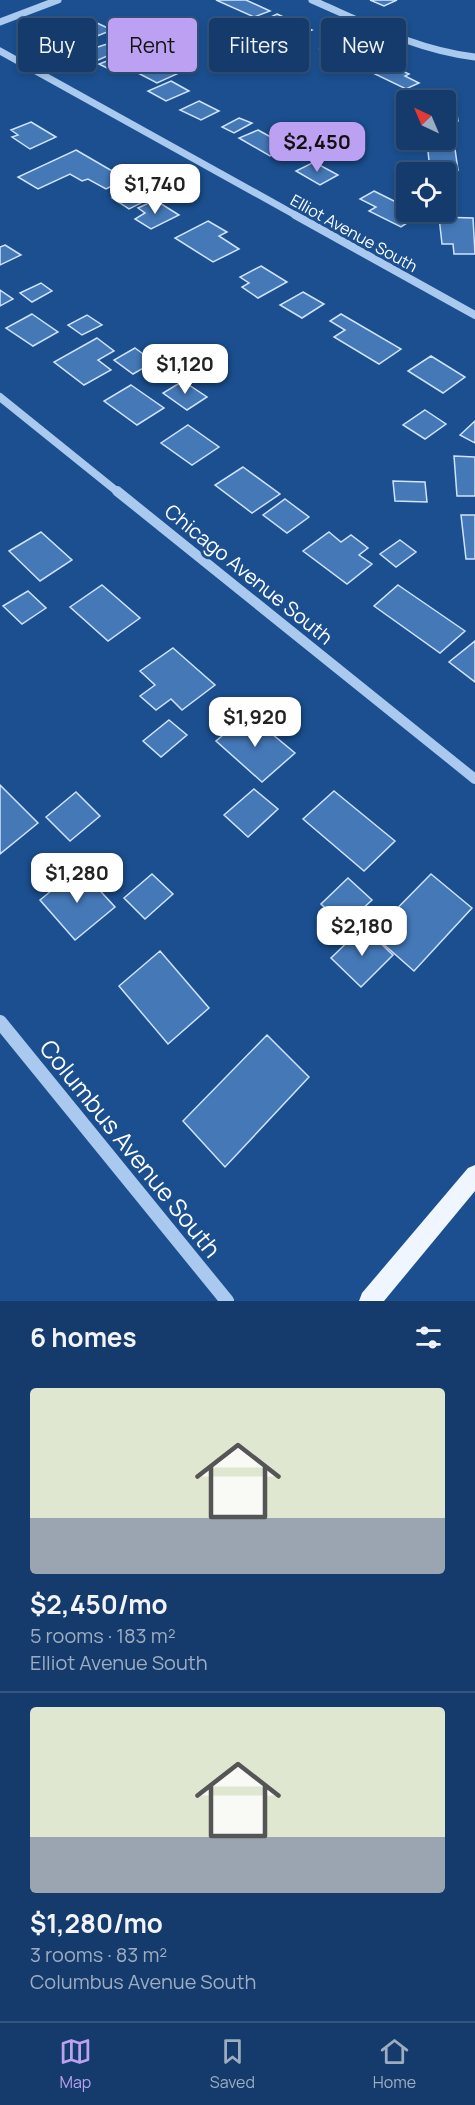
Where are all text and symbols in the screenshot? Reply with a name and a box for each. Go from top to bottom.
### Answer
chip: Buy [18,18,96,72]
chip: Rent [108,18,197,72]
chip: Filters [209,18,309,72]
chip: New [321,18,406,72]
north arrow [396,90,456,150]
map controls [396,90,456,222]
pin: $2,450 [268,122,366,173]
text: $2,450 [283,128,351,155]
button: locate [396,162,456,222]
pin: $1,740 [106,164,204,215]
text: $1,740 [124,170,186,197]
street label: Elliot Avenue South [287,189,421,277]
pin: $1,120 [136,344,234,395]
text: $1,120 [156,350,214,377]
street label: Chicago Avenue South [159,498,339,650]
pin: $1,920 [206,697,304,748]
text: $1,920 [223,703,287,730]
pin: $1,280 [28,853,126,904]
text: $1,280 [45,859,109,886]
pin: $2,180 [313,906,411,957]
text: $2,180 [331,912,393,939]
street label: Columbus Avenue South [33,1032,229,1264]
text: 6 homes [30,1319,137,1355]
icon: filters [412,1321,445,1354]
icon: home [184,1427,292,1535]
text: $2,450/mo [30,1586,168,1622]
text: 5 rooms · 183 m² [30,1622,176,1649]
text: Elliot Avenue South [30,1649,208,1676]
icon: home [184,1746,292,1854]
text: $1,280/mo [30,1905,163,1941]
text: 3 rooms · 83 m² [30,1941,167,1968]
text: Columbus Avenue South [30,1968,256,1995]
tab: Map [59,2035,92,2093]
tab: Saved [210,2035,255,2093]
tab: Home [373,2035,416,2093]

